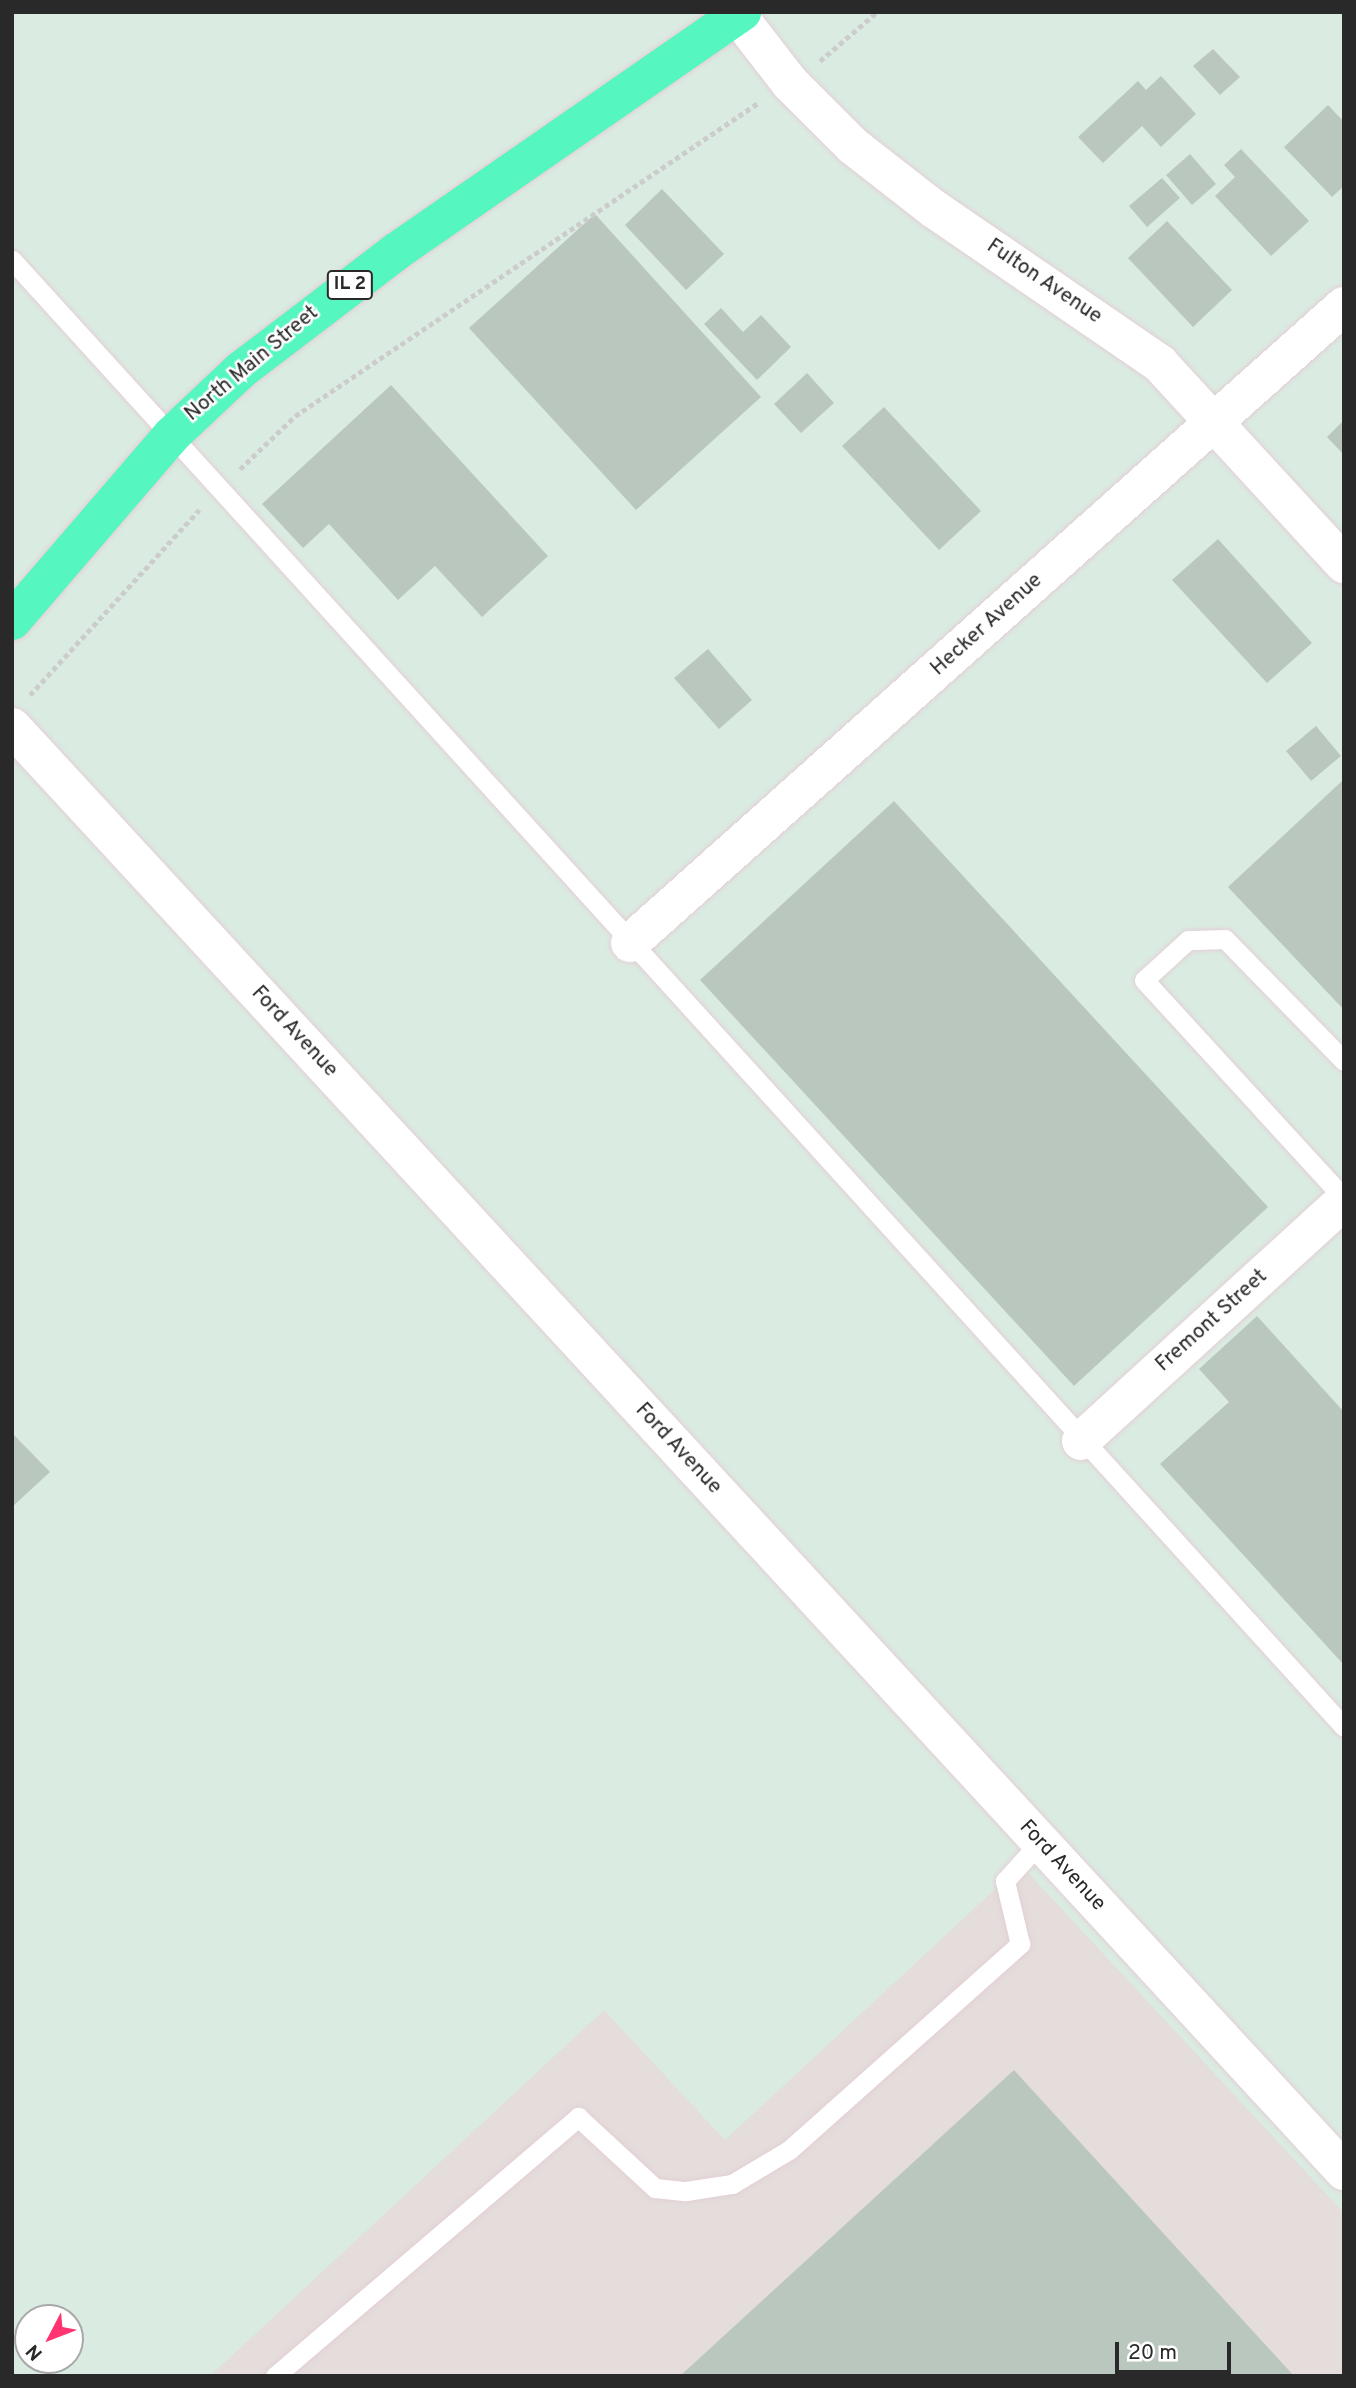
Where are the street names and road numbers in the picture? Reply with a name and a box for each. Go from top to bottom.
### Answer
street label: Fulton Avenue [981,234,1107,330]
road number: IL 2 [326,270,374,300]
street label: North Main Street [180,301,324,427]
street label: Hecker Avenue [926,568,1048,682]
street label: Ford Avenue [245,981,343,1083]
street label: Fremont Street [1151,1264,1273,1378]
street label: Ford Avenue [629,1398,727,1500]
street label: Ford Avenue [1013,1815,1111,1917]

